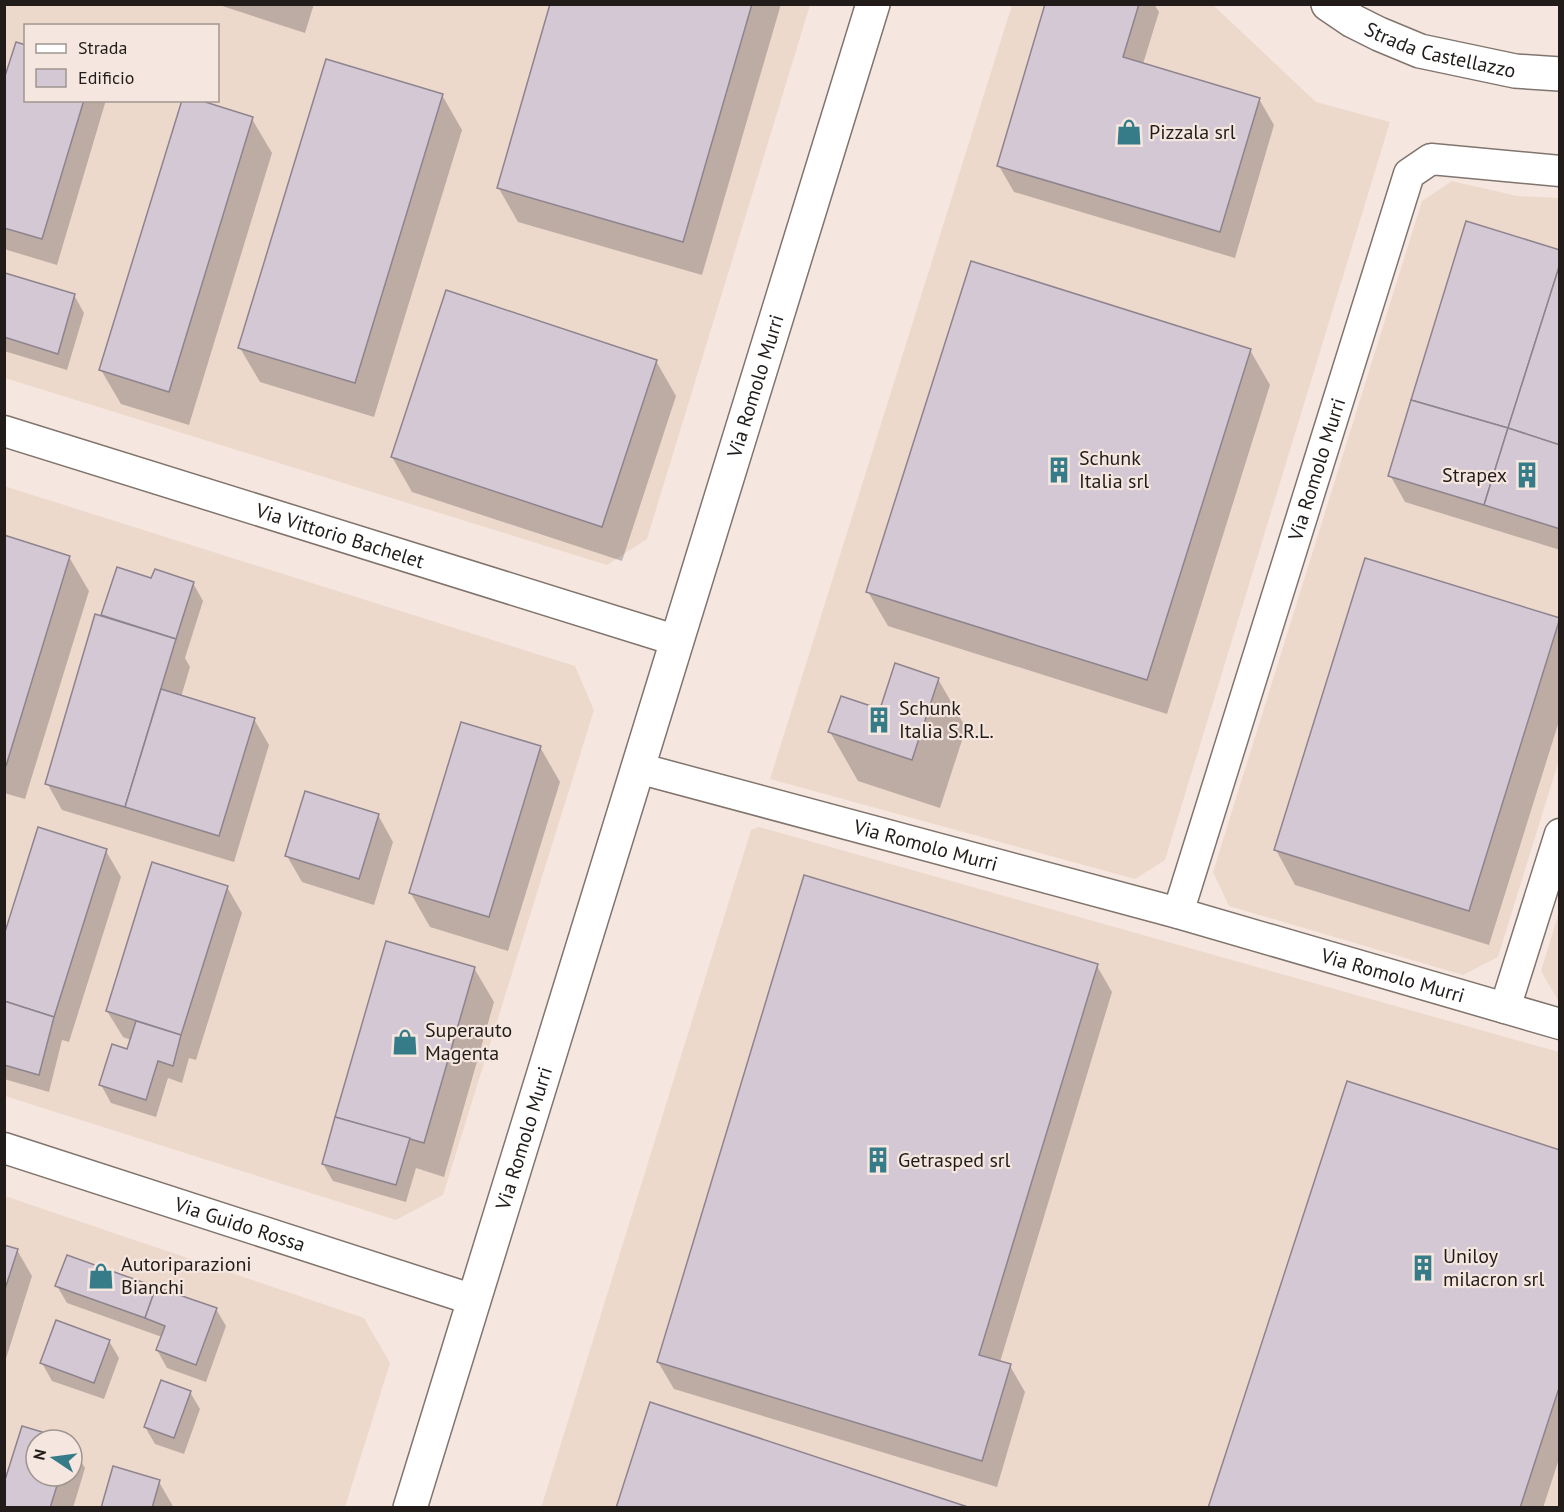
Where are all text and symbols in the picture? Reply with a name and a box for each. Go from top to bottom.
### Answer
street label: Strada Castellazzo [1360,16,1518,84]
legend [24,24,219,102]
text: Strada [78,36,127,59]
text: Edificio [78,66,134,89]
shop icon: Pizzala srl [1114,117,1144,147]
place label: Pizzala srl [1149,119,1236,145]
street label: Via Romolo Murri [721,311,790,462]
street label: Via Romolo Murri [1282,395,1351,545]
place label: Schunk Italia srl [1079,445,1149,494]
building icon: Schunk Italia srl [1044,455,1074,485]
building icon: Strapex [1512,460,1542,490]
place label: Strapex [1442,462,1507,488]
street label: Via Vittorio Bachelet [252,497,428,574]
place label: Schunk Italia S.R.L. [899,695,994,744]
building icon: Schunk Italia S.R.L. [864,705,894,735]
street label: Via Romolo Murri [850,813,1001,877]
street label: Via Romolo Murri [1317,942,1468,1009]
place label: Superauto Magenta [425,1017,512,1066]
shop icon: Superauto Magenta [390,1027,420,1057]
street label: Via Romolo Murri [489,1063,558,1214]
building icon: Getrasped srl [863,1145,893,1175]
place label: Getrasped srl [898,1147,1011,1173]
street label: Via Guido Rossa [170,1191,309,1258]
place label: Uniloy milacron srl [1443,1243,1544,1292]
place label: Autoriparazioni Bianchi [121,1251,252,1300]
building icon: Uniloy milacron srl [1408,1253,1438,1283]
shop icon: Autoriparazioni Bianchi [86,1261,116,1291]
north arrow [24,1428,84,1488]
text: N [28,1447,50,1462]

